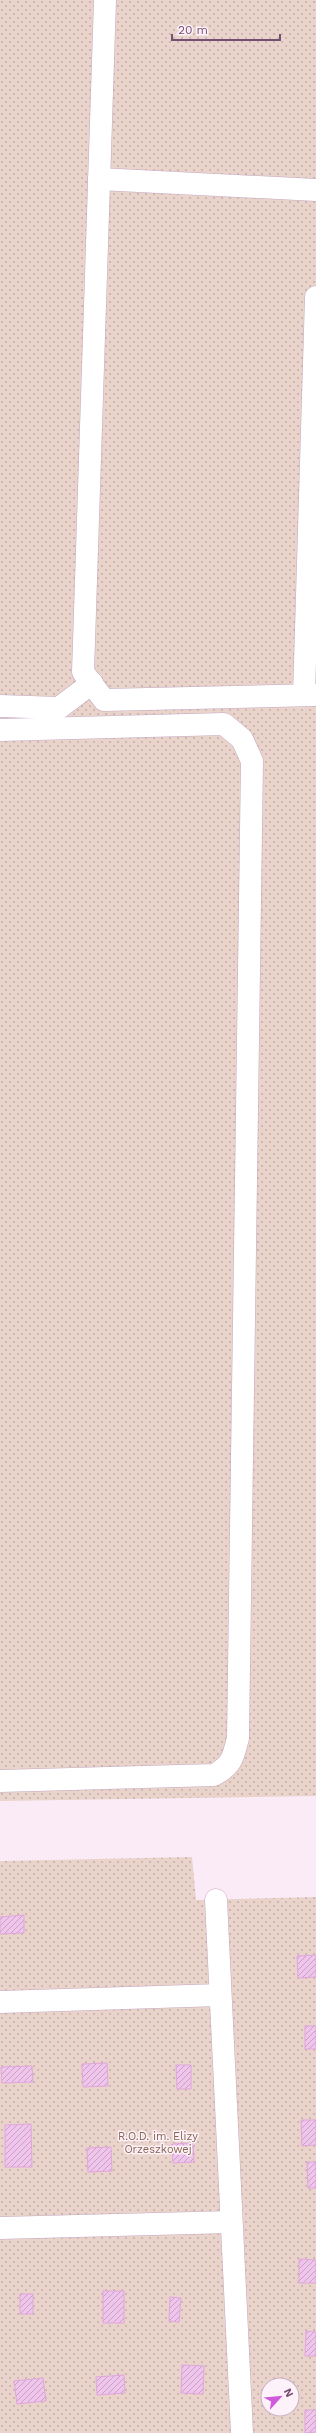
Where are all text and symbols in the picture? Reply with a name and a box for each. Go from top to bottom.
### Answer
scale bar [172,16,280,42]
text: 20 m [178,23,208,37]
park label: R.O.D. im. Elizy Orzeszkowej [118,2130,198,2156]
north arrow [260,2377,300,2417]
text: N [281,2386,296,2399]

